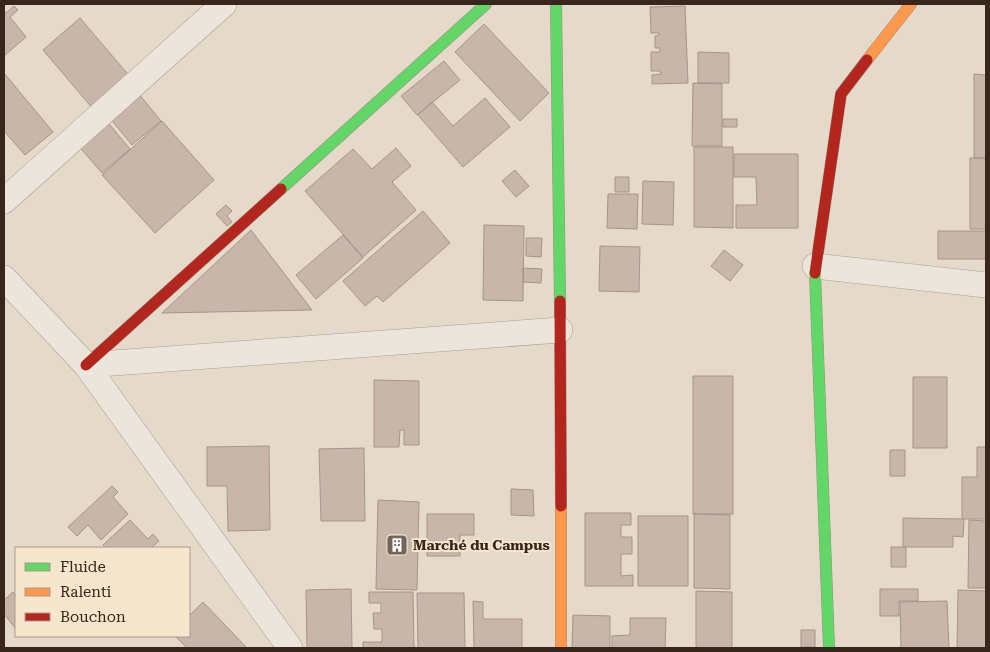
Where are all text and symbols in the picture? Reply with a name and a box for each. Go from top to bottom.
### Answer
building icon: Marché du Campus [385,533,409,557]
place label: Marché du Campus [413,537,550,553]
legend [15,547,190,637]
text: Fluide [60,558,106,576]
text: Ralenti [60,583,112,601]
text: Bouchon [60,608,126,626]

